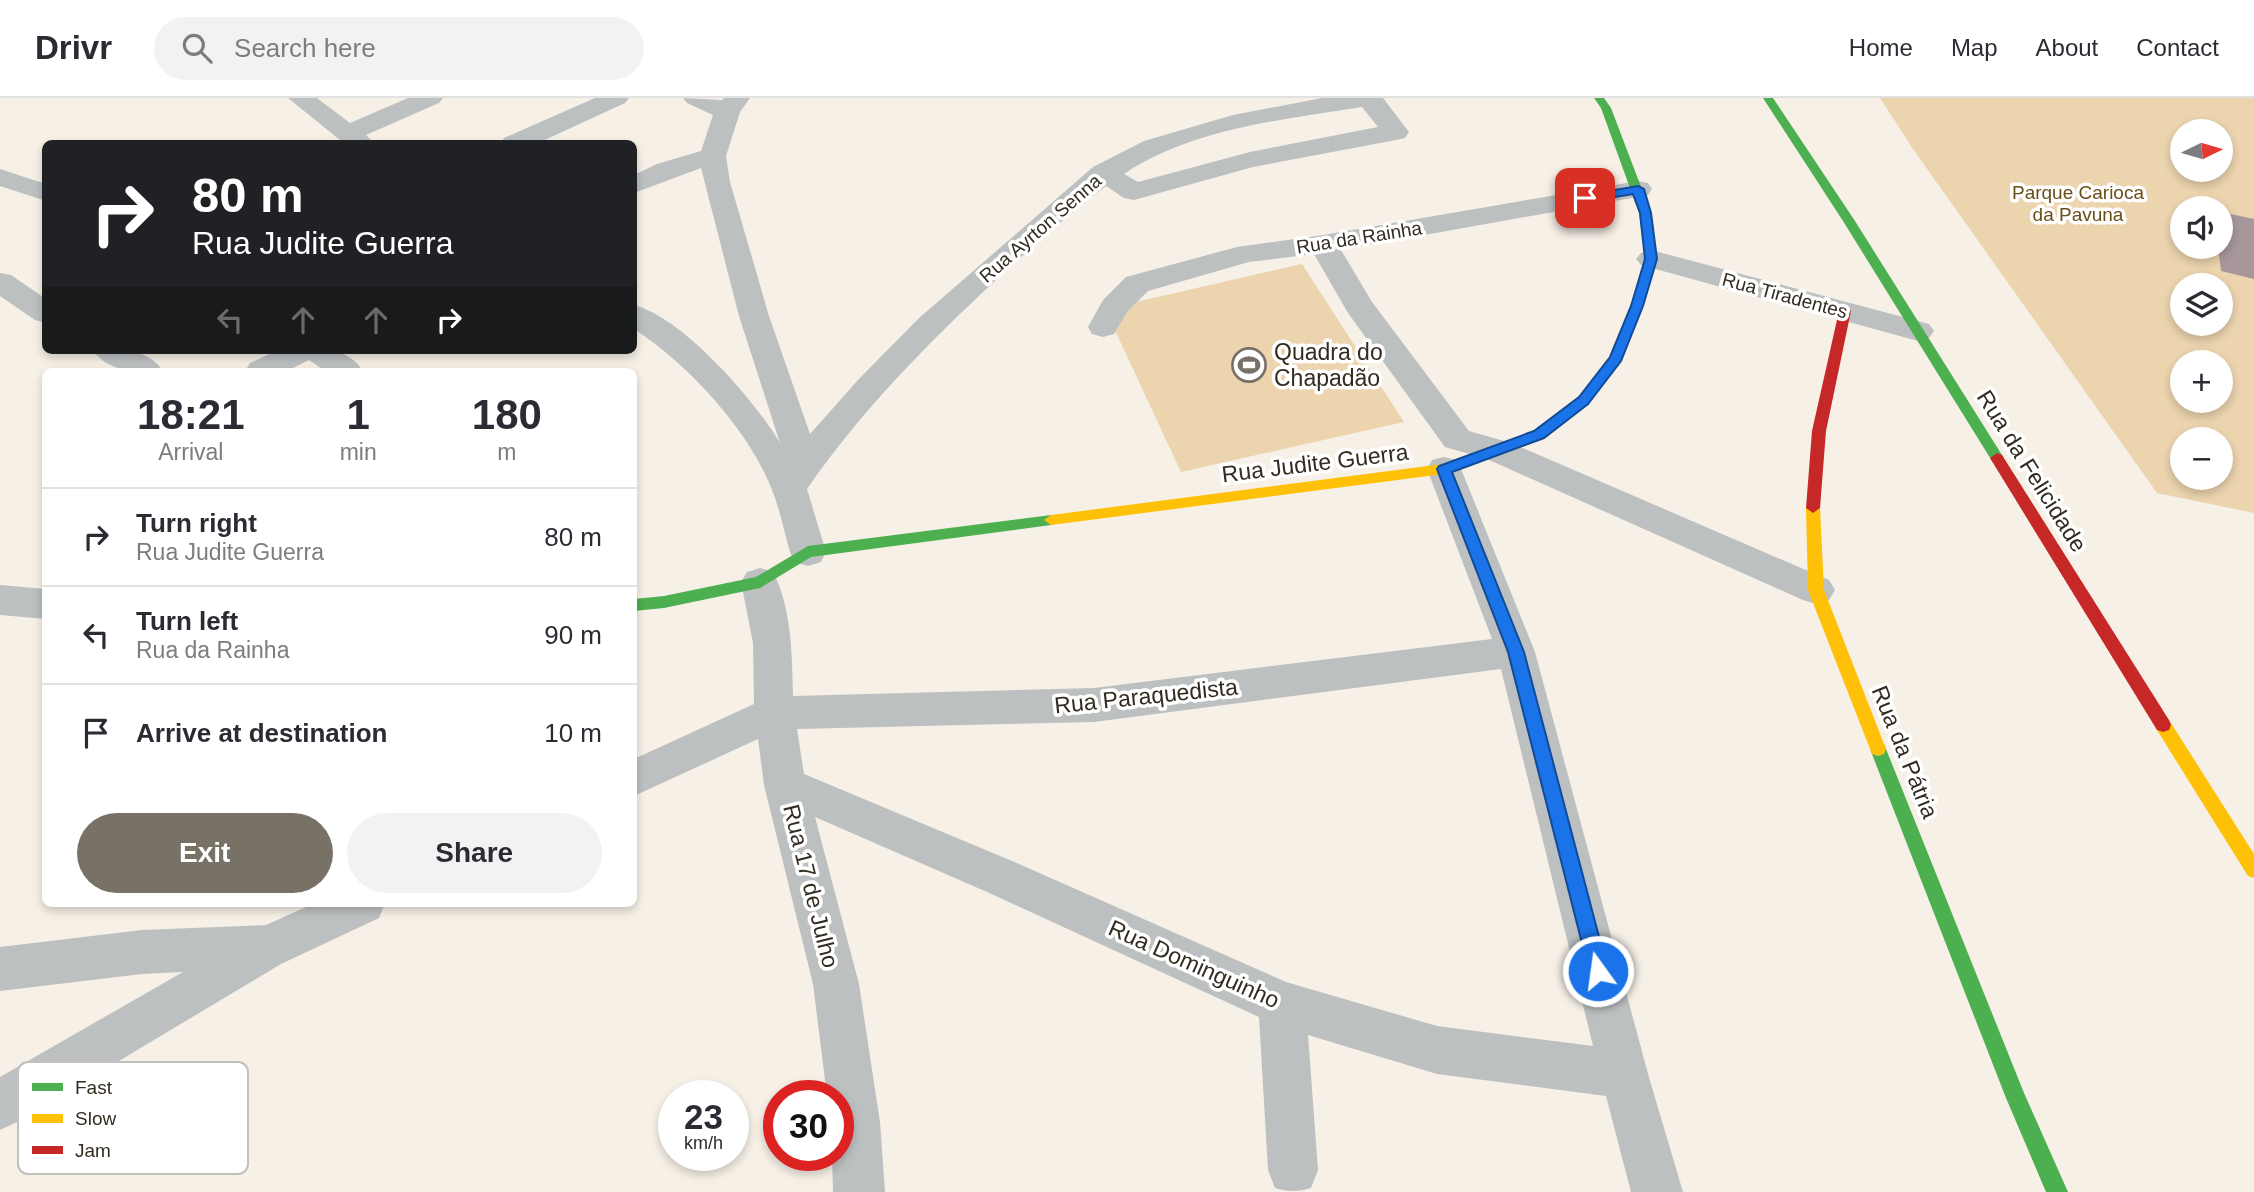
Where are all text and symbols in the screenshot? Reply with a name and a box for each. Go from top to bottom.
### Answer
search box [154,17,644,80]
text: Drivr [35,29,112,66]
icon: search [178,29,216,67]
text: Search here [234,33,376,63]
text: Home [1849,34,1913,61]
text: Map [1951,34,1998,61]
text: About [2036,34,2098,61]
text: Contact [2136,34,2219,61]
north arrow [2170,119,2233,182]
map controls [2170,119,2233,490]
icon: right [77,168,168,259]
text: 80 m [192,168,304,222]
pin [1555,168,1615,228]
street label: Rua Ayrton Senna [975,170,1106,287]
icon: arrive [1566,179,1604,217]
park label: Parque Carioca da Pavuna [2012,182,2144,225]
button: sound [2170,196,2233,259]
street label: Rua da Rainha [1295,217,1424,258]
text: Rua Judite Guerra [192,225,453,261]
street label: Rua Tiradentes [1720,269,1850,322]
button: layers [2170,273,2233,336]
icon: left [211,301,249,339]
icon: ahead [284,301,322,339]
icon: ahead [357,301,395,339]
icon: right [430,301,468,339]
place label: Quadra do Chapadão [1274,339,1383,391]
sports icon: Quadra do Chapadão [1230,346,1268,384]
button: + [2170,350,2233,413]
street label: Rua da Felicidade [1972,385,2092,557]
text: 18:21 [137,391,245,438]
text: 1 [346,391,370,438]
text: 180 [472,391,542,438]
button: − [2170,427,2233,490]
text: Arrival [158,439,223,465]
text: min [340,439,377,465]
text: m [497,439,516,465]
street label: Rua Judite Guerra [1220,439,1410,487]
text: Turn right [136,508,257,538]
icon: right [77,518,115,556]
text: 80 m [544,522,602,552]
text: Rua Judite Guerra [136,539,324,565]
text: Turn left [136,606,238,636]
icon: left [77,616,115,654]
text: 90 m [544,620,602,650]
text: Rua da Rainha [136,637,289,663]
street label: Rua Paraquedista [1053,673,1239,719]
street label: Rua da Pátria [1867,682,1943,822]
icon: arrive [77,714,115,752]
text: Arrive at destination [136,718,387,748]
text: 10 m [544,718,602,748]
street label: Rua 17 de Julho [778,802,844,970]
button: Exit [77,813,333,893]
button: Share [347,813,602,893]
street label: Rua Dominguinho [1105,915,1283,1013]
position arrow [1561,934,1635,1008]
legend [18,1062,248,1174]
text: Fast [75,1077,113,1098]
speed limit sign: 30 [763,1080,854,1171]
text: 23 [684,1097,723,1136]
text: Slow [75,1108,116,1129]
text: km/h [684,1133,723,1153]
text: Jam [75,1140,111,1161]

